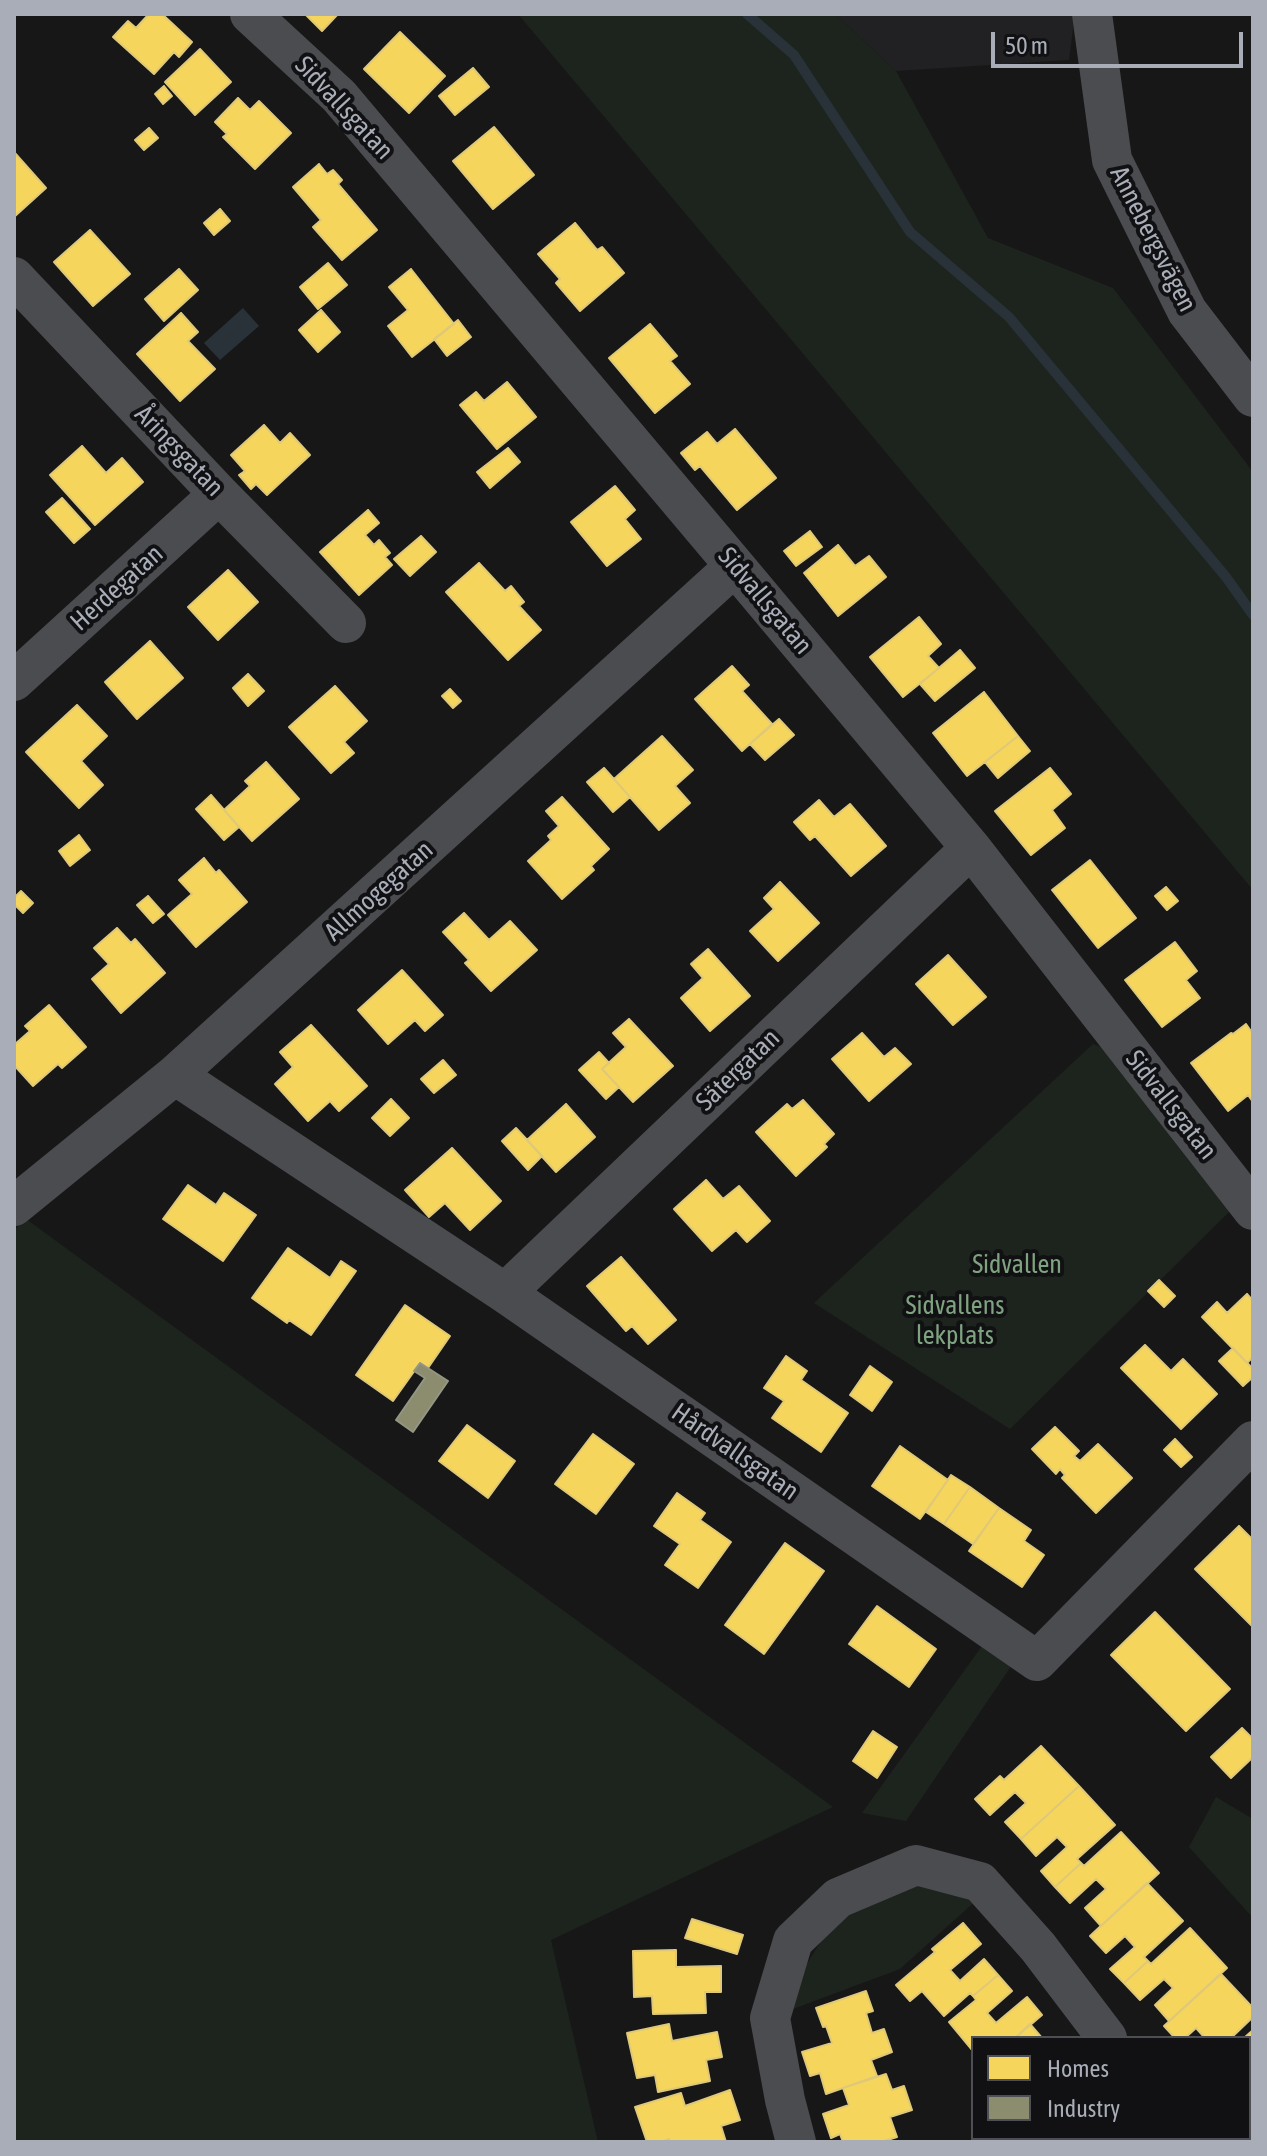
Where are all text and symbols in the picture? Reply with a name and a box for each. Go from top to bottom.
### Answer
scale bar [995,16,1247,66]
text: 50 m [1005,32,1048,59]
street label: Sidvallsgatan [288,50,400,166]
street label: Annebergsvägen [1103,161,1203,317]
street label: Åringsgatan [128,399,230,503]
street label: Herdegatan [64,538,170,638]
street label: Sidvallsgatan [711,541,819,661]
street label: Allmogegatan [318,834,440,948]
street label: Sätergatan [690,1023,786,1117]
street label: Sidvallsgatan [1119,1044,1223,1166]
park label: Sidvallen [972,1249,1062,1281]
park label: Sidvallens lekplats [906,1290,1004,1352]
street label: Hårdvallsgatan [666,1397,804,1507]
legend [971,2036,1251,2140]
text: Homes [1047,2055,1109,2082]
text: Industry [1047,2095,1120,2122]

